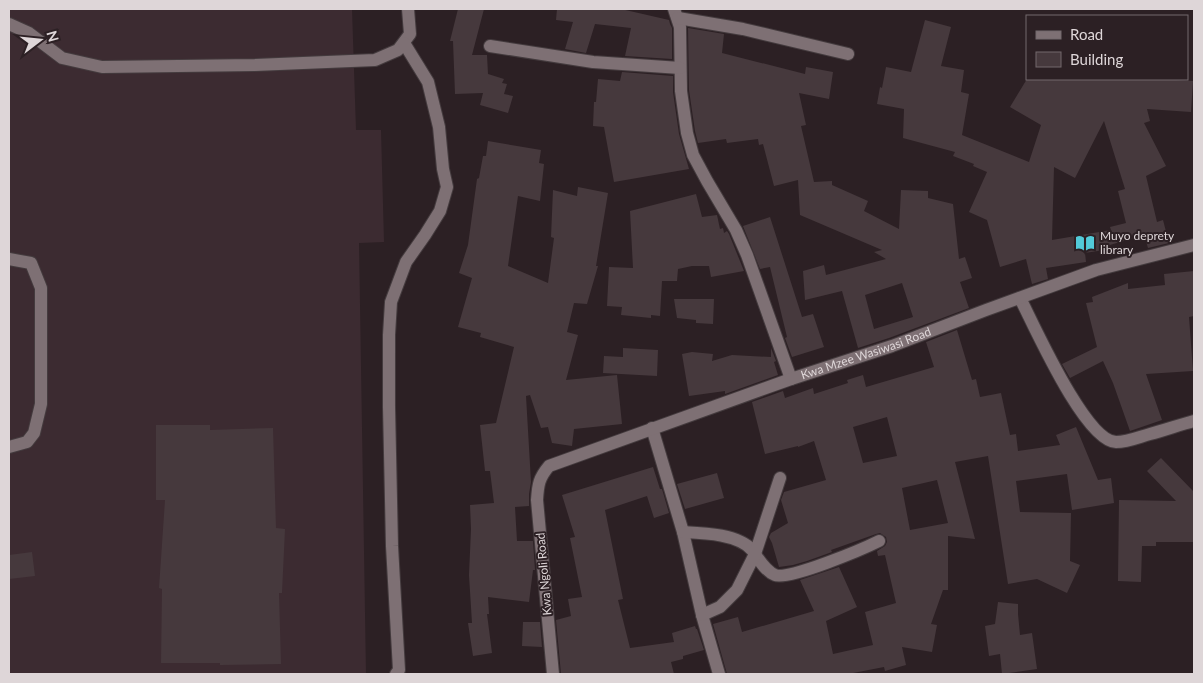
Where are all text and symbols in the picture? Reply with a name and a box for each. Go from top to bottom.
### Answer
north arrow [15,15,65,65]
legend [1026,15,1188,80]
text: Road [1070,25,1103,43]
text: N [43,29,63,44]
text: Building [1070,50,1123,68]
place label: Muyo deprety library [1100,228,1175,257]
library icon: Muyo deprety library [1074,232,1096,254]
street label: Kwa Mzee Wasiwasi Road [799,324,933,382]
street label: Kwa Ngoli Road [532,532,555,616]

